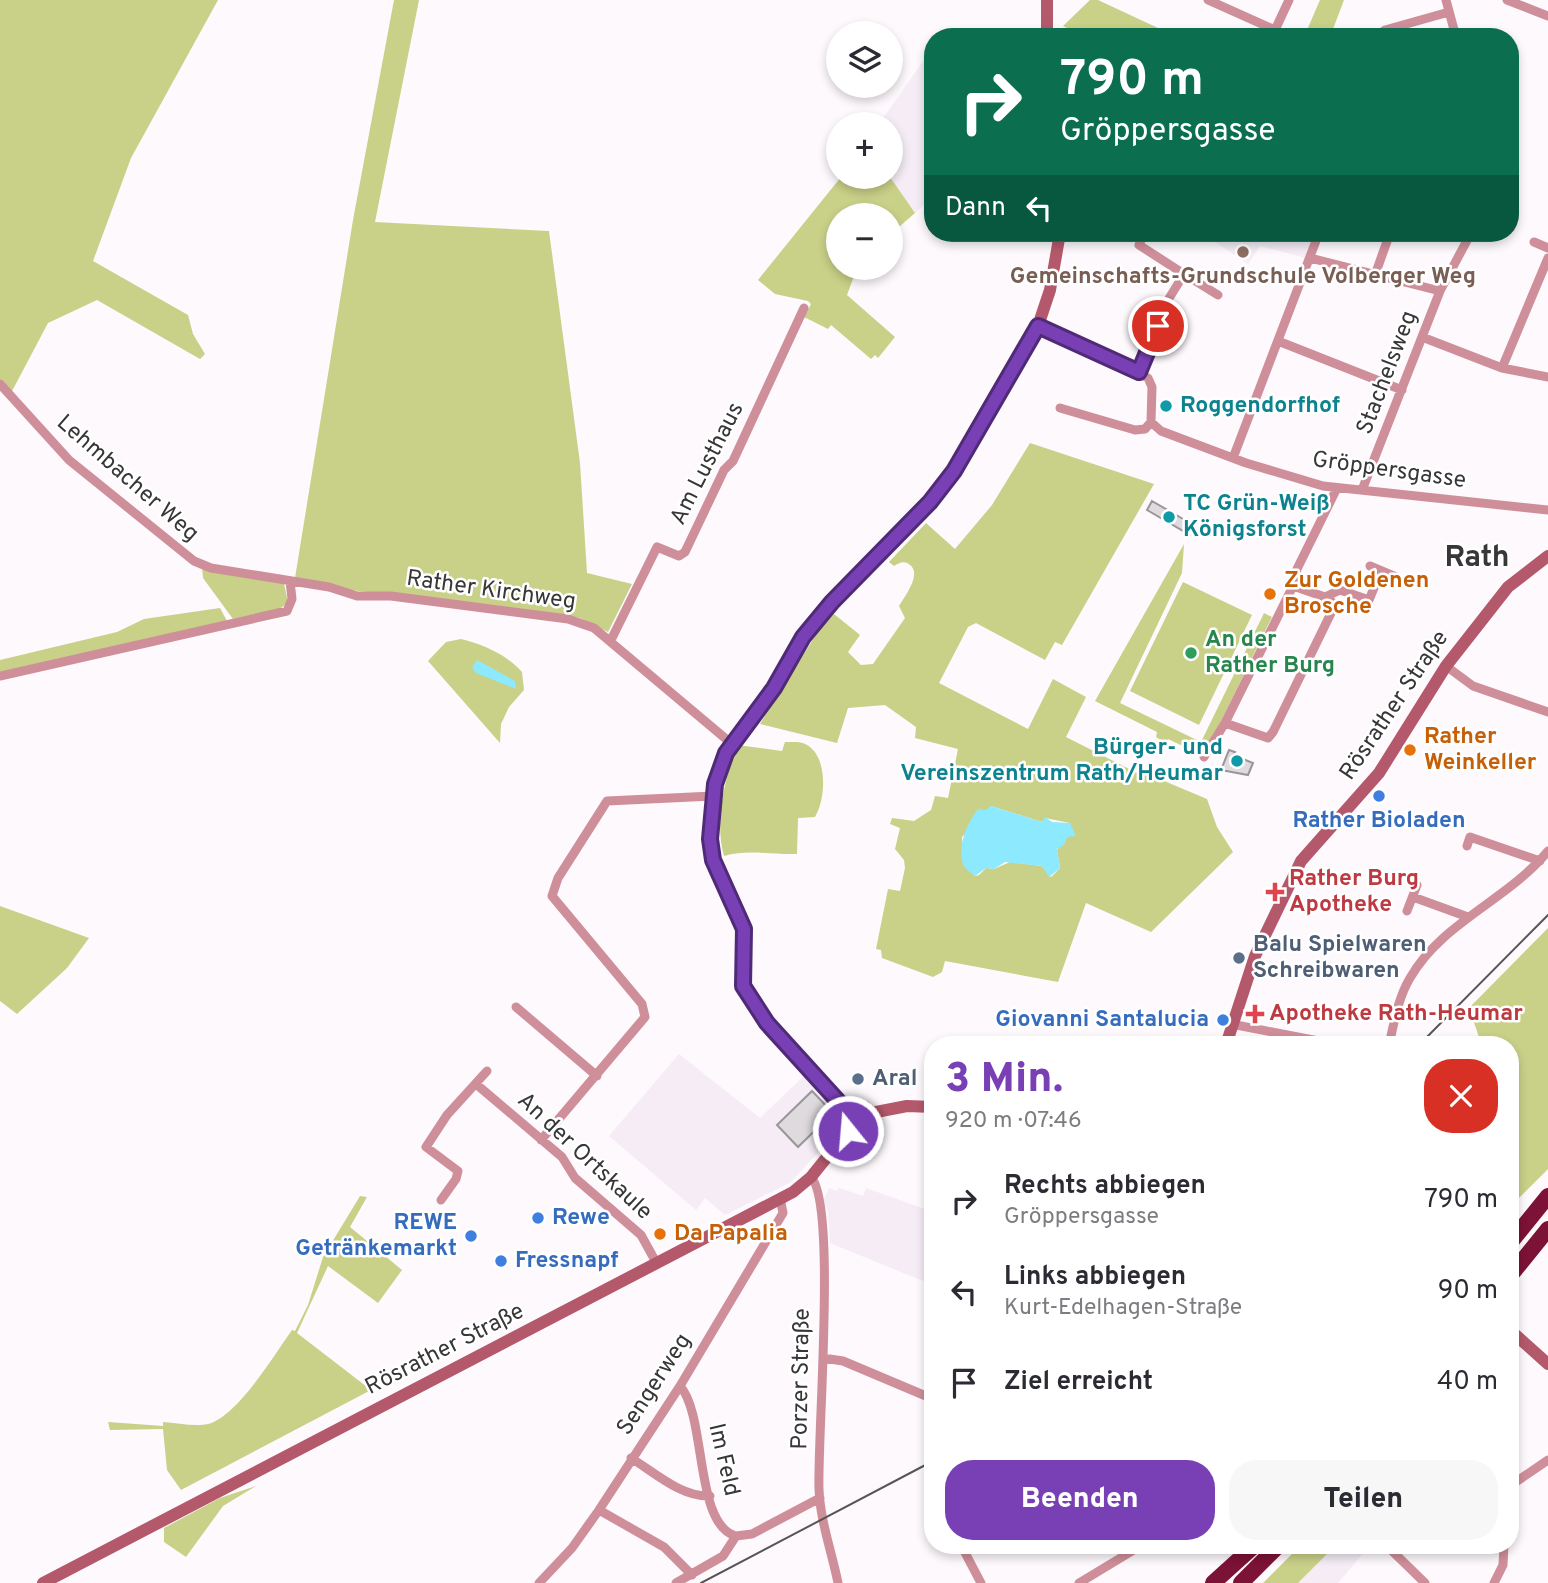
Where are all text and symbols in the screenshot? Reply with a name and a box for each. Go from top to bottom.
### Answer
map controls [826,21,903,280]
button: layers [826,21,903,98]
text: 790 m [1060,51,1204,113]
icon: right [945,56,1036,147]
button: + [826,112,903,189]
text: Gröppersgasse [1060,112,1275,152]
icon: left [1020,189,1058,227]
text: Dann [945,192,1006,225]
button: − [826,203,903,280]
marker: Gemeinschafts-Grundschule Volberger Weg [1235,244,1251,260]
place label: Gemeinschafts-Grundschule Volberger Weg [1010,263,1476,292]
pin [1128,296,1188,356]
icon: arrive [1139,307,1177,345]
street label: Stachelsweg [1351,307,1425,439]
place label: Roggendorfhof [1180,392,1340,421]
street label: Am Lusthaus [665,398,751,530]
marker: Roggendorfhof [1158,398,1174,414]
street label: Lehmbacher Weg [50,409,204,549]
street label: Gröppersgasse [1310,446,1468,496]
place label: TC Grün-Weiß Königsforst [1183,490,1329,545]
marker: TC Grün-Weiß Königsforst [1161,509,1177,525]
district label: Rath [1444,540,1510,577]
street label: Rather Kirchweg [404,565,578,617]
place label: Zur Goldenen Brosche [1284,567,1429,622]
marker: Zur Goldenen Brosche [1262,586,1278,602]
place label: An der Rather Burg [1205,626,1335,681]
street label: Rösrather Straße [1334,626,1456,786]
marker: An der Rather Burg [1183,645,1199,661]
place label: Rather Weinkeller [1424,723,1537,778]
place label: Bürger- und Vereinszentrum Rath/Heumar [900,734,1223,789]
marker: Rather Weinkeller [1402,742,1418,758]
marker: Bürger- und Vereinszentrum Rath/Heumar [1229,753,1245,769]
marker: Rather Bioladen [1371,788,1387,804]
place label: Rather Bioladen [1292,807,1466,836]
place label: Rather Burg Apotheke [1289,865,1419,920]
marker: Rather Burg Apotheke [1267,884,1283,900]
place label: Balu Spielwaren Schreibwaren [1253,931,1427,986]
marker: Balu Spielwaren Schreibwaren [1231,950,1247,966]
place label: Apotheke Rath-Heumar [1269,1000,1523,1029]
place label: Giovanni Santalucia [995,1006,1209,1035]
marker: Apotheke Rath-Heumar [1247,1006,1263,1022]
marker: Giovanni Santalucia [1215,1012,1231,1028]
text: 3 Min. [945,1054,1063,1107]
button: close [1424,1059,1498,1133]
place label: Aral [872,1065,917,1094]
marker: Aral [850,1071,866,1087]
street label: An der Ortskaule [510,1087,658,1227]
position arrow [811,1094,885,1168]
text: 920 m · 07:46 [945,1107,1082,1136]
text: Rechts abbiegen [1004,1170,1206,1203]
icon: right [945,1182,983,1220]
text: 790 m [1424,1184,1498,1217]
text: Gröppersgasse [1004,1203,1159,1232]
place label: Rewe [552,1204,610,1233]
place label: REWE Getränkemarkt [295,1209,457,1264]
marker: Rewe [530,1210,546,1226]
place label: Da Papalia [674,1220,788,1249]
marker: Da Papalia [652,1226,668,1242]
marker: REWE Getränkemarkt [463,1228,479,1244]
place label: Fressnapf [515,1247,619,1276]
marker: Fressnapf [493,1253,509,1269]
text: Links abbiegen [1004,1261,1186,1294]
icon: left [945,1273,983,1311]
text: 90 m [1438,1275,1498,1308]
text: Kurt-Edelhagen-Straße [1004,1294,1242,1323]
street label: Rösrather Straße [361,1297,529,1403]
street label: Porzer Straße [786,1308,818,1450]
street label: Sengerweg [611,1329,699,1441]
icon: arrive [945,1364,983,1402]
text: Ziel erreicht [1004,1366,1153,1399]
text: 40 m [1437,1366,1498,1399]
street label: Im Feld [701,1421,745,1499]
button: Beenden [945,1460,1215,1540]
button: Teilen [1229,1460,1498,1540]

